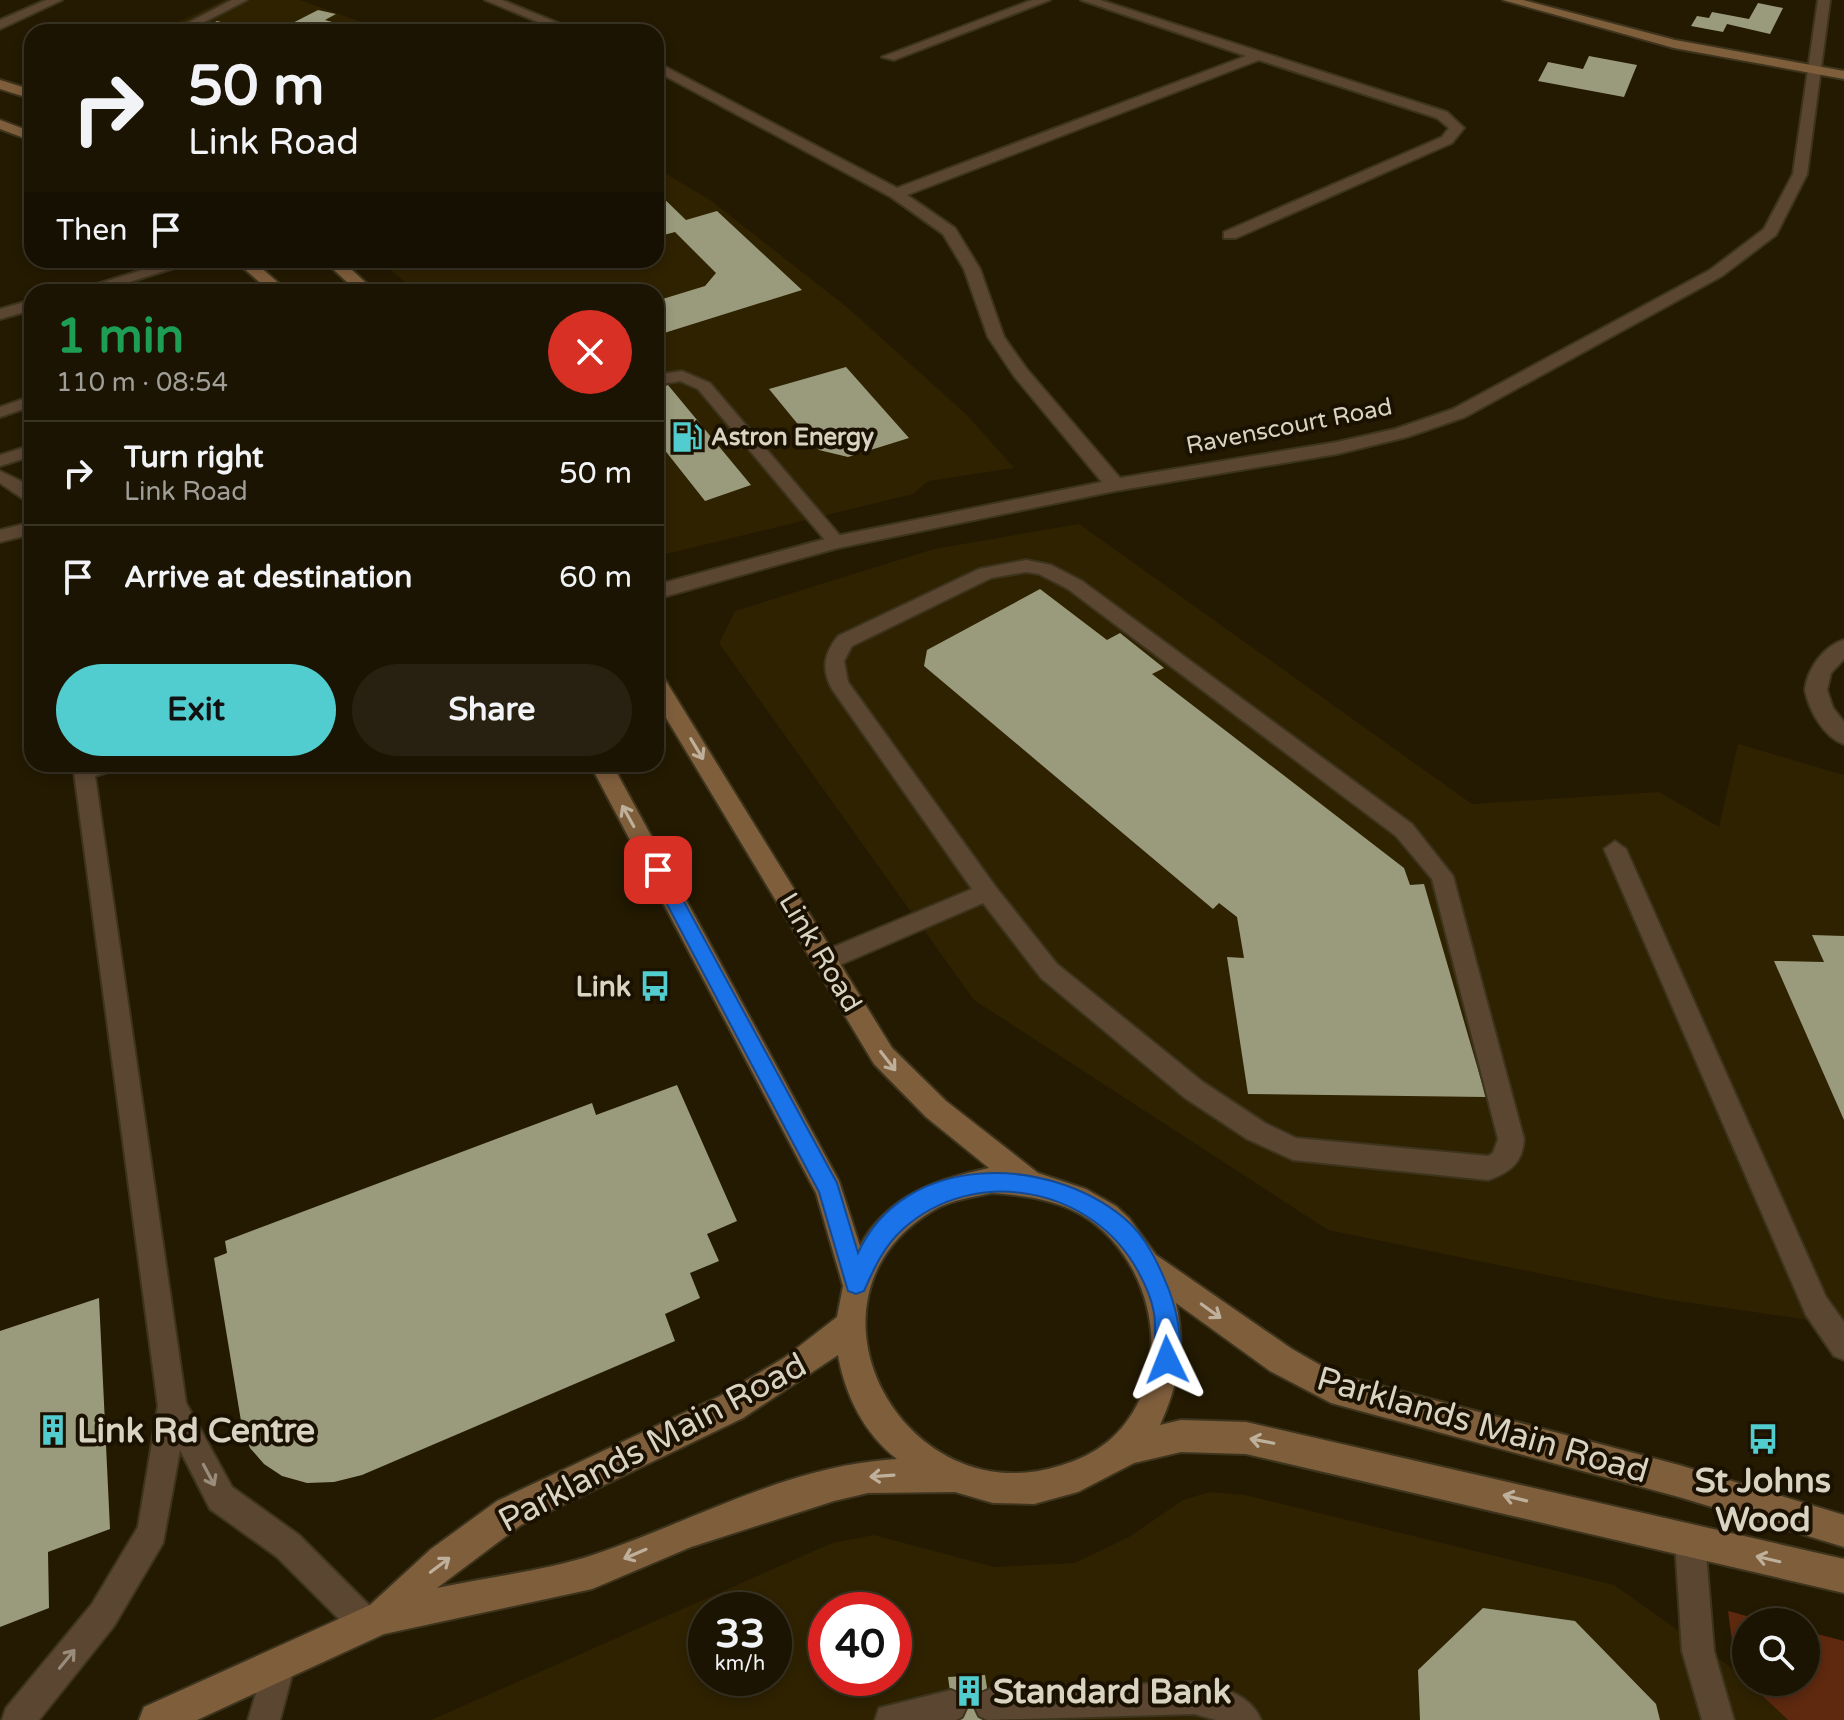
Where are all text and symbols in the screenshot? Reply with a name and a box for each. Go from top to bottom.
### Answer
text: 50 m [188,53,324,120]
icon: right [56,56,160,160]
text: Link Road [188,121,359,164]
icon: arrive [144,208,188,252]
text: Then [56,212,128,249]
text: 1 min [56,308,184,366]
button: close [548,310,632,394]
text: 110 m · 08:54 [56,367,228,398]
street label: Ravenscourt Road [1184,392,1395,461]
fuel station icon: Astron Energy [670,420,704,454]
place label: Astron Energy [711,423,874,452]
text: Turn right [124,439,264,476]
icon: right [56,451,100,495]
text: 50 m [559,455,632,492]
text: Link Road [124,476,248,507]
icon: arrive [56,555,100,599]
text: Arrive at destination [124,559,412,596]
text: 60 m [559,559,632,596]
button: Exit [56,664,336,756]
button: Share [352,664,632,756]
one-way arrow [689,737,705,760]
one-way arrow [620,804,635,828]
pin [624,836,692,904]
icon: arrive [636,848,680,892]
street label: Link Road [771,887,869,1018]
bus stop icon: Link [638,969,672,1003]
place label: Link [576,970,631,1004]
one-way arrow [879,1050,897,1071]
one-way arrow [1200,1302,1221,1319]
position arrow [1125,1318,1209,1402]
street label: Parklands Main Road [492,1345,814,1542]
street label: Parklands Main Road [1312,1358,1653,1492]
place label: Link Rd Centre [77,1411,315,1452]
building icon: Link Rd Centre [36,1413,70,1447]
bus stop icon: St Johns Wood [1746,1422,1780,1456]
one-way arrow [1249,1432,1275,1447]
place label: St Johns Wood [1695,1461,1831,1541]
one-way arrow [201,1463,217,1486]
one-way arrow [869,1469,896,1484]
one-way arrow [1503,1490,1529,1505]
one-way arrow [623,1548,648,1563]
one-way arrow [1756,1551,1781,1566]
one-way arrow [429,1556,450,1573]
speed limit sign: 40 [808,1592,912,1696]
map controls [1732,1608,1820,1696]
button: search [1732,1608,1820,1696]
text: 33 [715,1610,765,1658]
one-way arrow [58,1650,76,1670]
text: km/h [715,1652,765,1676]
place label: Standard Bank [993,1672,1231,1713]
building icon: Standard Bank [952,1674,986,1708]

